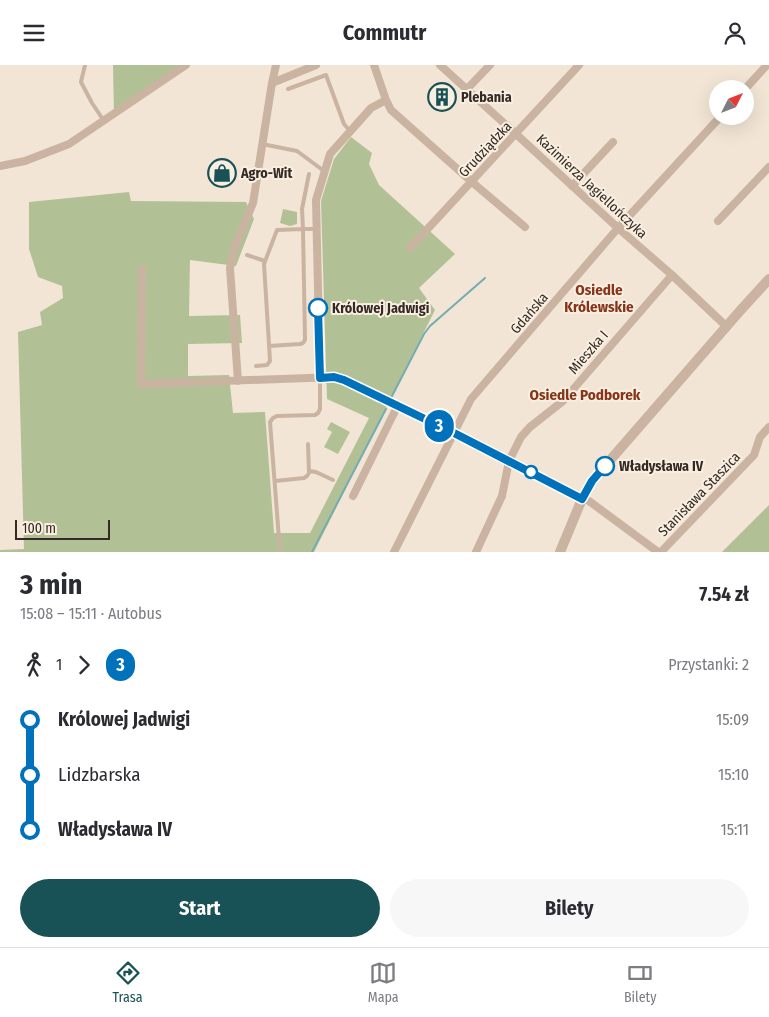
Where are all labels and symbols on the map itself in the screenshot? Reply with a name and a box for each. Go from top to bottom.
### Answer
north arrow [709,80,754,125]
building icon: Plebania [427,82,457,112]
place label: Plebania [461,89,512,106]
street label: Grudziądzka [455,118,515,181]
street label: Kazimierza Jagiellończyka [533,131,651,242]
shop icon: Agro-Wit [207,158,237,188]
place label: Agro-Wit [240,165,293,182]
district label: Osiedle Królewskie [564,281,634,316]
street label: Gdańska [507,289,552,337]
marker: Królowej Jadwigi [308,298,328,318]
place label: Królowej Jadwigi [332,300,430,317]
street label: Mieszka I [565,327,612,378]
district label: Osiedle Podborek [530,386,641,404]
line badge: 3 [423,410,455,442]
street label: Stanisława Staszica [655,448,744,540]
marker: Władysława IV [595,456,615,476]
place label: Władysława IV [619,458,704,475]
unlabelled marker [524,465,538,479]
scale bar [15,517,110,540]

